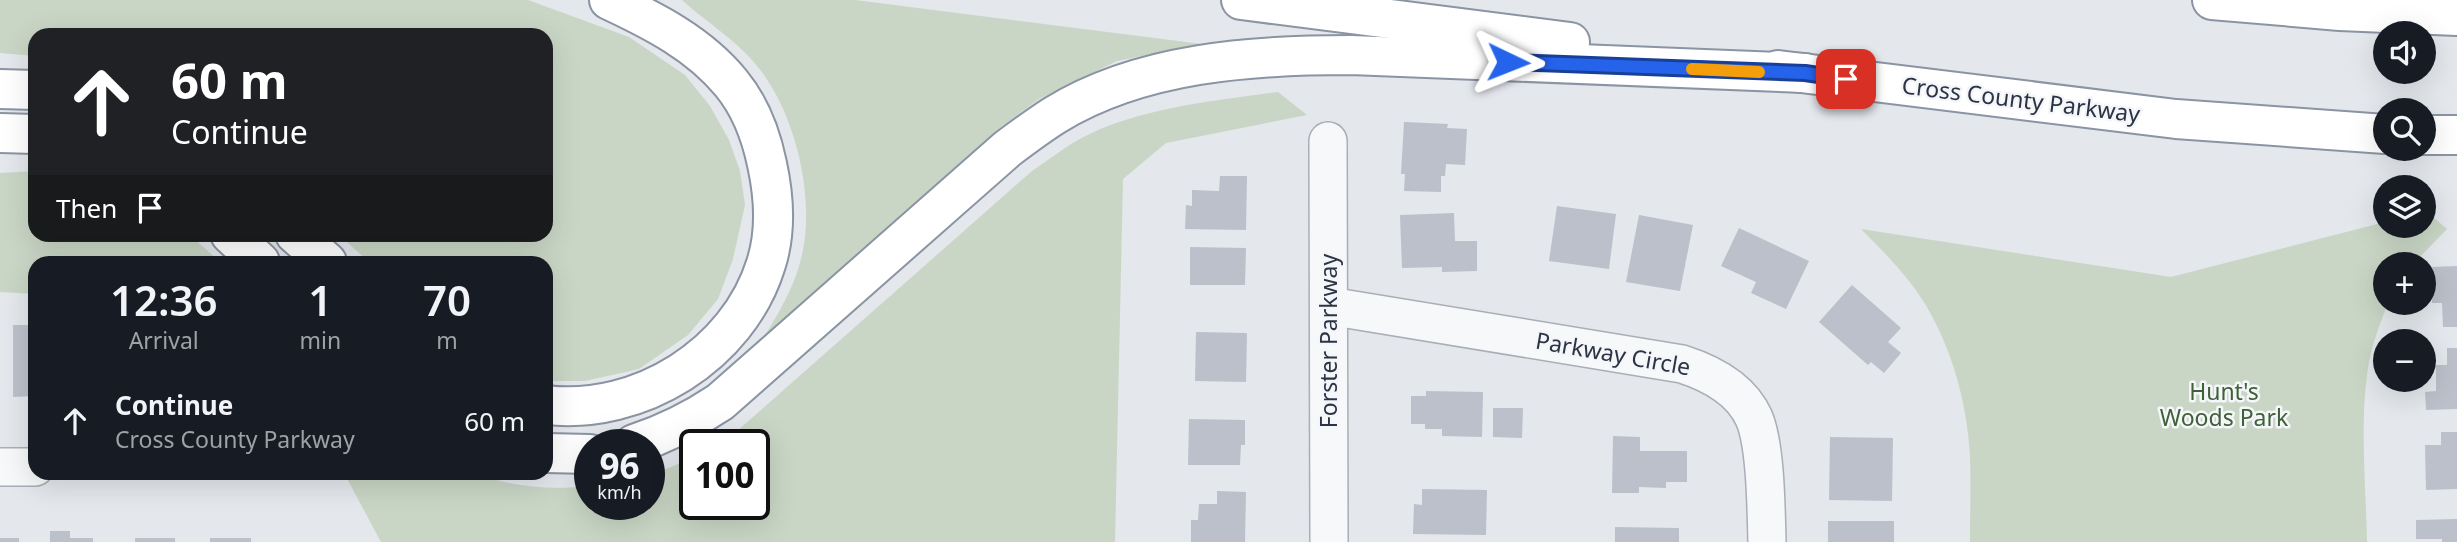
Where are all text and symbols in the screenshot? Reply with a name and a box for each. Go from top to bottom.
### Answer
map controls [2373,21,2436,392]
button: sound [2373,21,2436,84]
position arrow [1471,25,1545,99]
text: 60 m [171,47,288,113]
pin [1816,49,1876,109]
icon: ahead [56,56,147,147]
icon: arrive [1827,60,1865,98]
street label: Cross County Parkway [1900,69,2142,130]
button: search [2373,98,2436,161]
text: Continue [171,110,308,153]
button: layers [2373,175,2436,238]
icon: arrive [131,189,169,227]
text: Then [56,190,117,226]
button: + [2373,252,2436,315]
street label: Forster Parkway [1312,254,1344,428]
text: 12:36 [110,271,218,328]
text: 1 [308,271,332,328]
text: 70 [423,271,471,328]
text: Arrival [129,324,199,356]
text: min [299,324,341,356]
text: m [436,324,458,356]
street label: Parkway Circle [1533,324,1693,382]
button: − [2373,329,2436,392]
park label: Hunt's Woods Park [2160,375,2289,433]
text: Continue [115,387,233,423]
icon: ahead [56,402,94,440]
text: 60 m [464,403,525,439]
text: Cross County Parkway [115,423,355,455]
speed limit sign: 100 [679,429,770,520]
text: 96 [599,442,640,489]
text: km/h [597,480,642,504]

